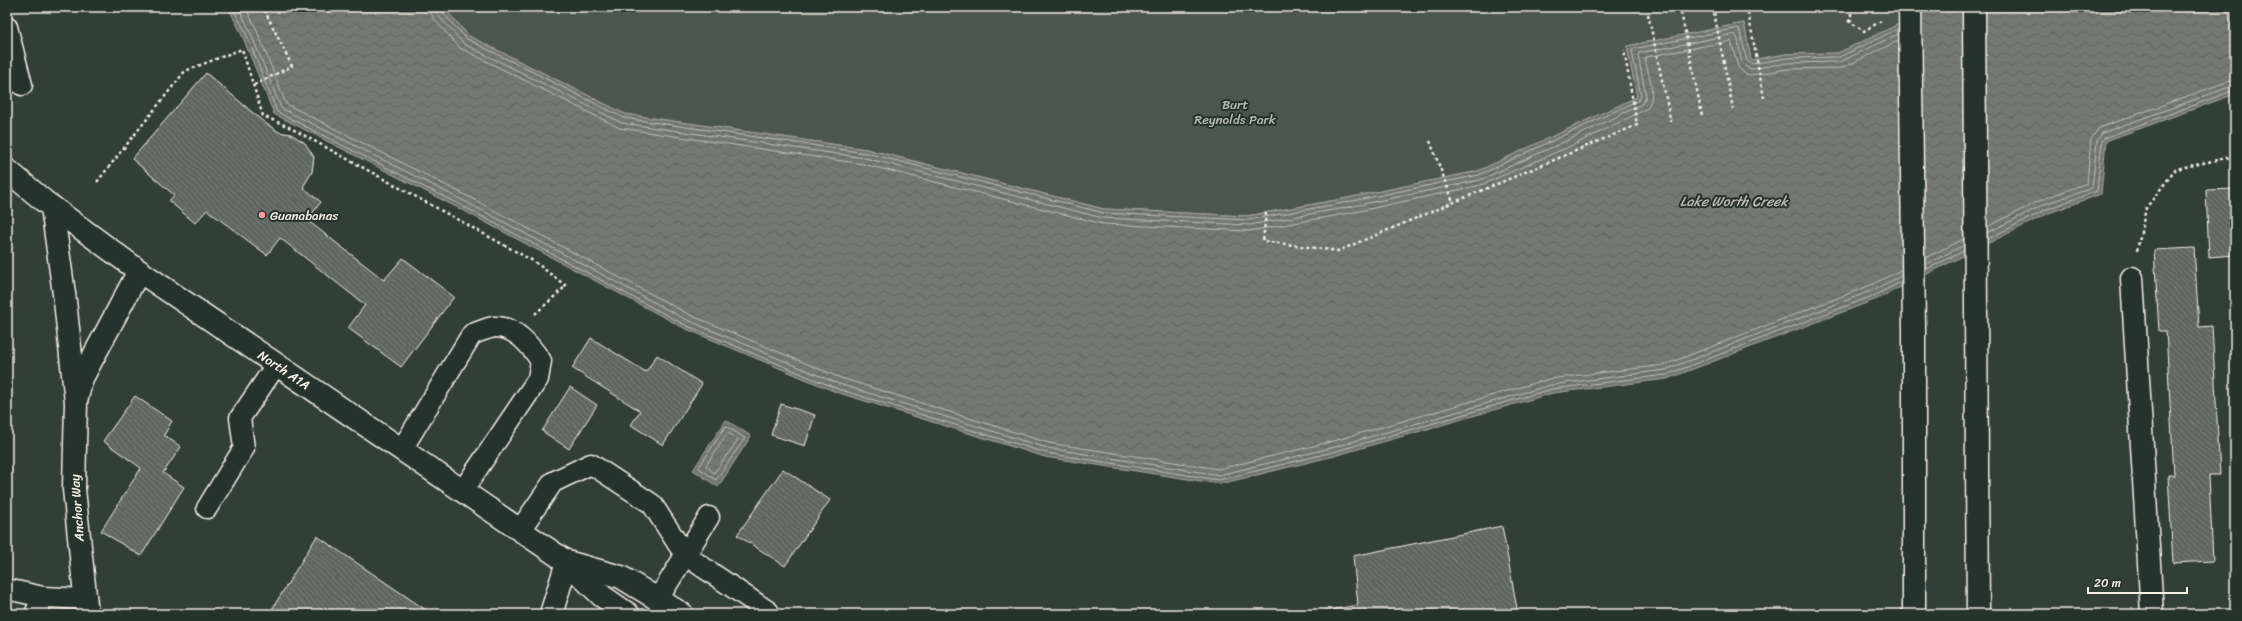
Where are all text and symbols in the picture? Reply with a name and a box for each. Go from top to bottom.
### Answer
park label: Burt Reynolds Park [1194,93,1276,131]
water label: Lake Worth Creek [1680,189,1790,214]
place label: Guanabanas [270,204,339,227]
marker: Guanabanas [257,210,267,220]
street label: North A1A [253,344,315,396]
street label: Anchor Way [63,473,91,543]
scale bar [2088,569,2187,595]
text: 20 m [2094,572,2121,594]

